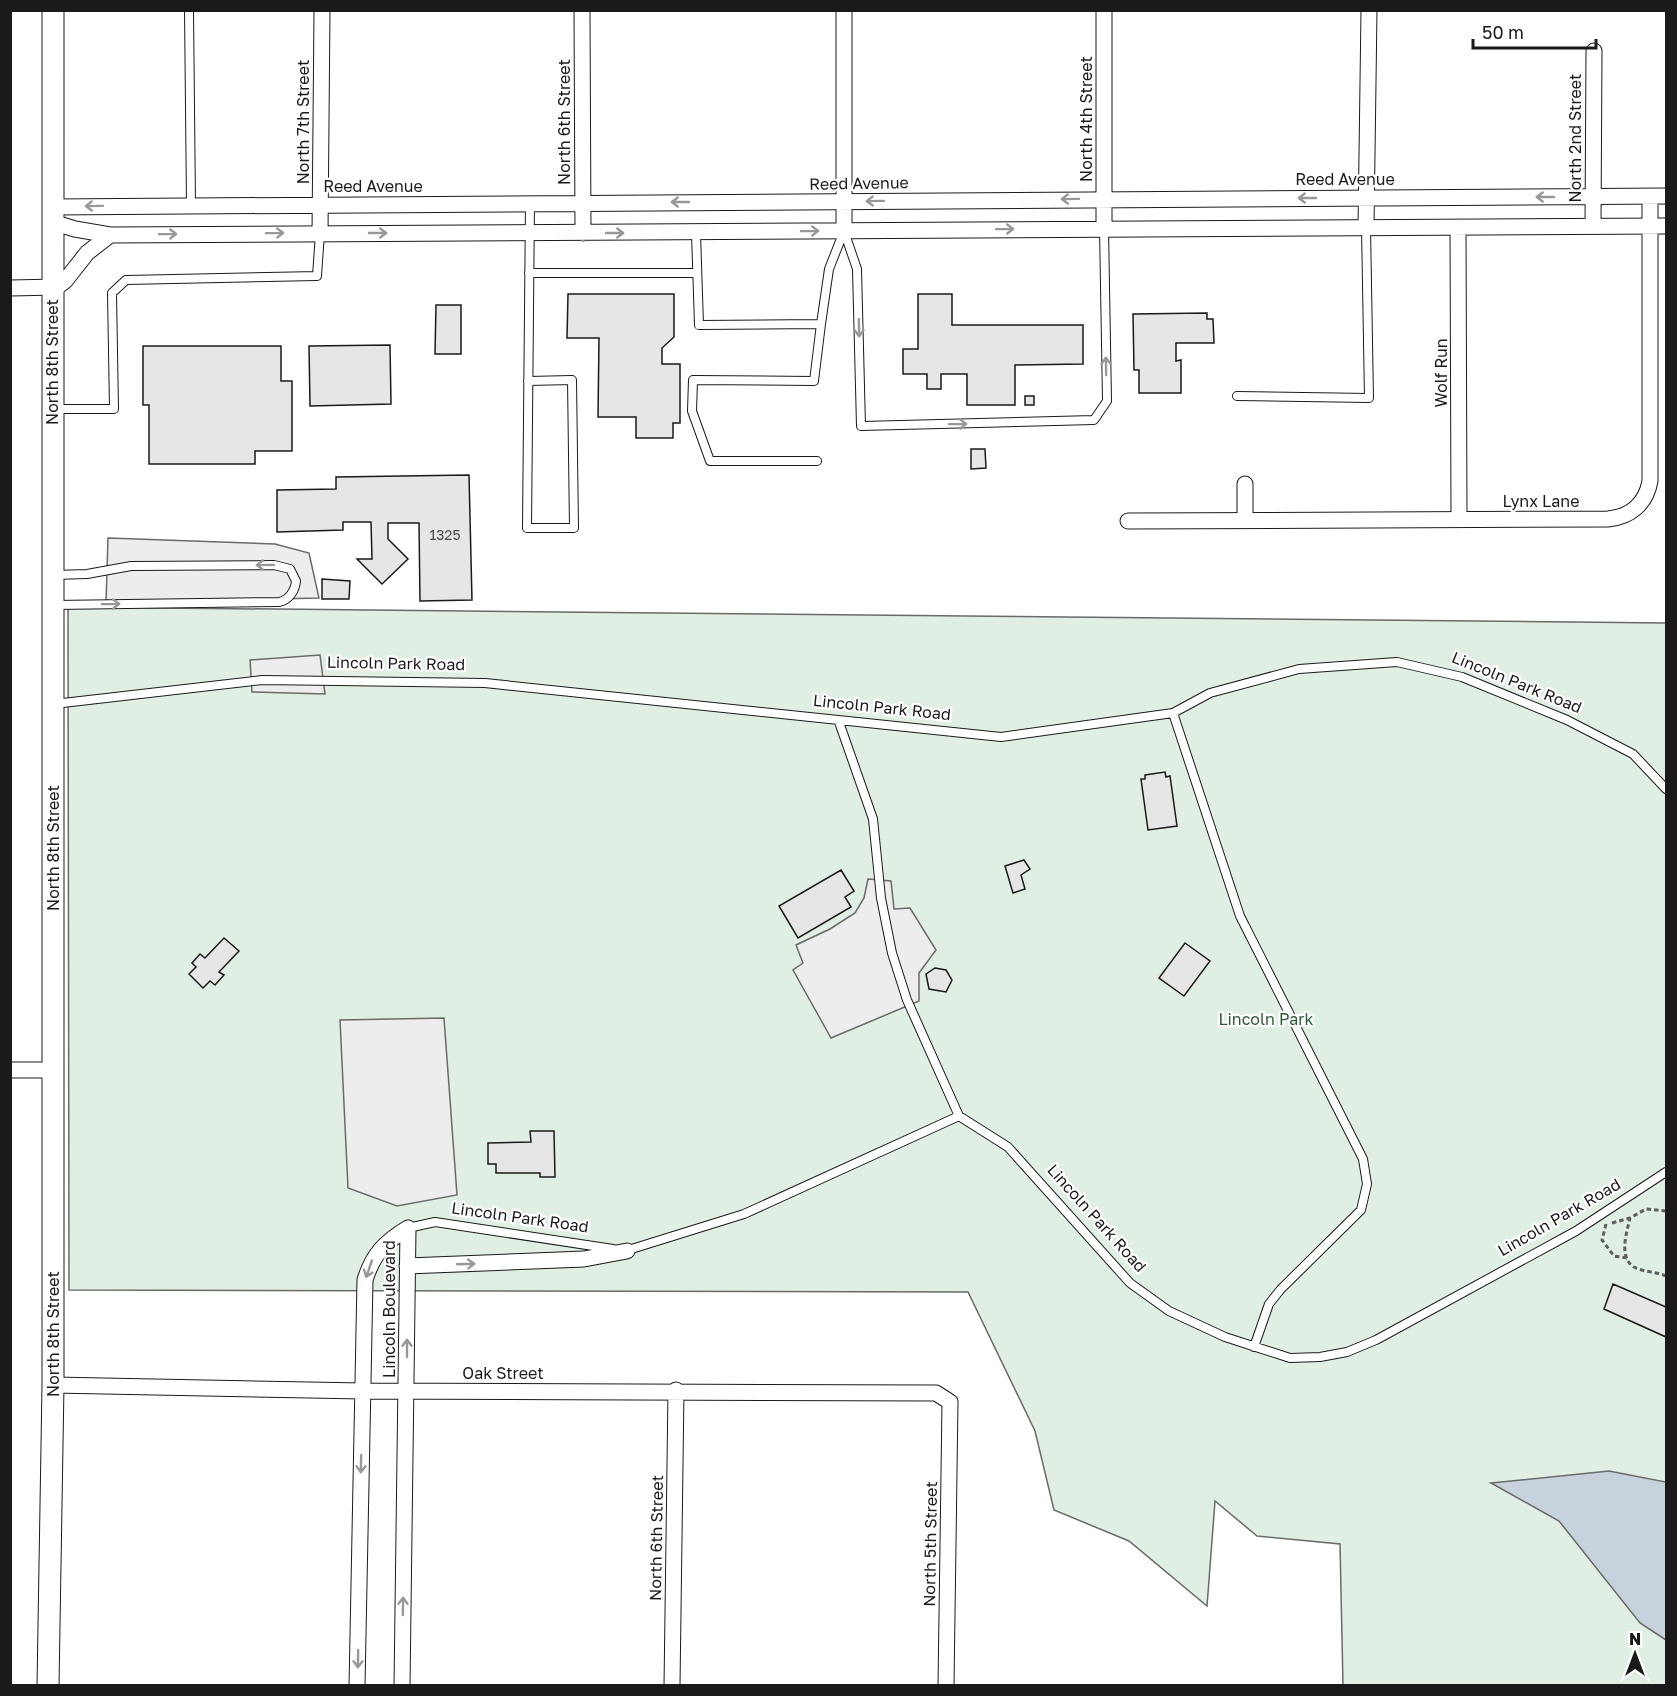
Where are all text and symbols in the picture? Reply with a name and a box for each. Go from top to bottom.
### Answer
scale bar [1473,12,1596,50]
text: 50 m [1482,21,1524,43]
street label: North 4th Street [1076,56,1096,182]
street label: North 6th Street [554,59,574,185]
street label: North 7th Street [293,60,313,184]
street label: North 2nd Street [1565,74,1585,202]
street label: Reed Avenue [1295,169,1395,189]
street label: Reed Avenue [809,172,909,194]
street label: Reed Avenue [323,176,423,196]
one-way arrow [1536,191,1556,203]
one-way arrow [1298,192,1318,204]
one-way arrow [1061,193,1081,204]
one-way arrow [866,195,886,207]
one-way arrow [671,196,691,208]
one-way arrow [84,200,104,212]
one-way arrow [995,223,1015,235]
one-way arrow [800,225,820,237]
one-way arrow [368,227,388,239]
one-way arrow [605,227,625,239]
one-way arrow [158,228,178,240]
one-way arrow [265,228,285,239]
street label: North 8th Street [42,299,62,425]
one-way arrow [853,317,865,337]
street label: Wolf Run [1431,338,1451,408]
one-way arrow [1101,356,1112,376]
one-way arrow [947,418,967,429]
street label: Lynx Lane [1503,491,1579,511]
house number: 1325 [429,526,461,543]
one-way arrow [256,559,276,571]
one-way arrow [100,599,120,610]
street label: Lincoln Park Road [1449,647,1585,717]
street label: Lincoln Park Road [327,652,465,674]
street label: Lincoln Park Road [812,690,952,724]
street label: North 8th Street [43,785,63,911]
park label: Lincoln Park [1218,1009,1314,1029]
street label: Lincoln Park Road [1043,1160,1151,1276]
street label: Lincoln Park Road [1494,1174,1624,1260]
street label: Lincoln Park Road [450,1197,590,1237]
street label: Lincoln Boulevard [379,1240,399,1378]
one-way arrow [455,1258,475,1269]
one-way arrow [362,1259,373,1278]
street label: North 8th Street [43,1271,63,1397]
one-way arrow [401,1339,412,1359]
street label: Oak Street [462,1363,544,1383]
one-way arrow [355,1453,367,1473]
street label: North 6th Street [645,1475,667,1601]
street label: North 5th Street [919,1481,941,1607]
one-way arrow [397,1597,409,1617]
north arrow [1605,1624,1665,1684]
text: N [1629,1629,1641,1649]
one-way arrow [352,1648,363,1668]

